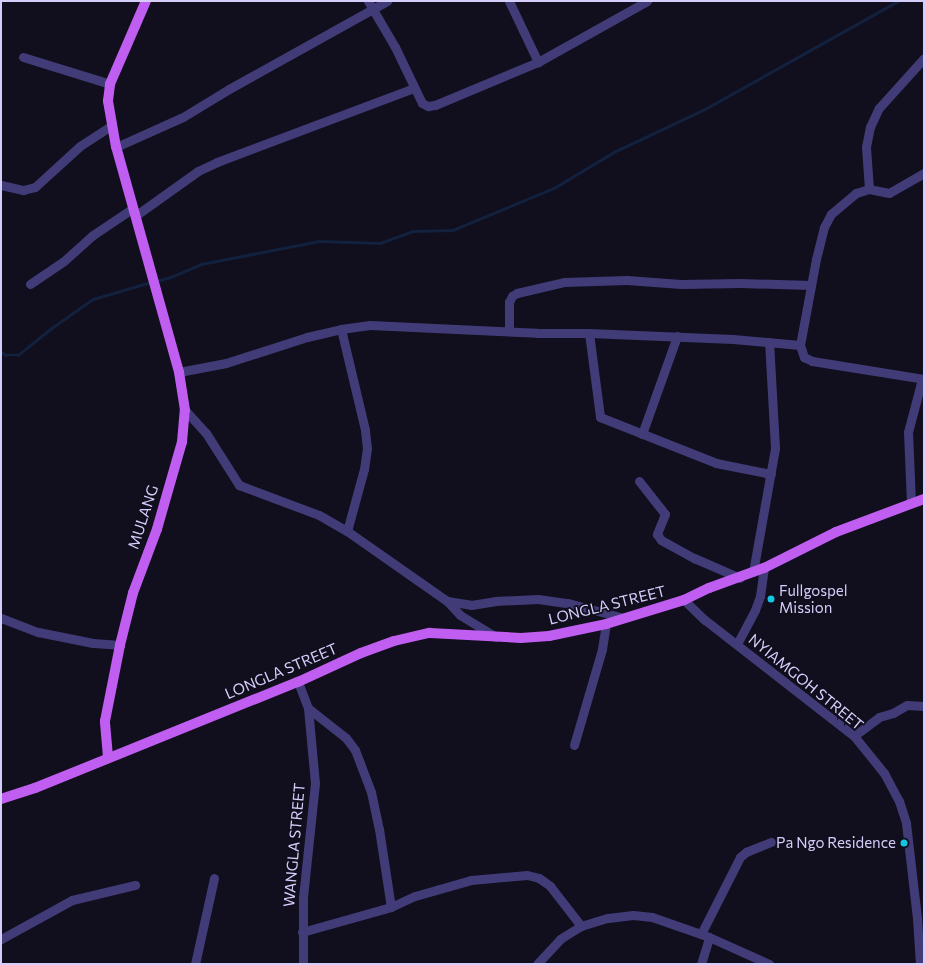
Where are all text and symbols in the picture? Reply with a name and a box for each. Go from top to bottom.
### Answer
street label: MULANG [124,483,162,551]
place label: Fullgospel Mission [779,581,848,616]
street label: LONGLA STREET [546,582,668,628]
marker: Fullgospel Mission [766,594,776,604]
street label: NYIAMGOH STREET [745,630,867,734]
street label: LONGLA STREET [222,639,340,703]
street label: WANGLA STREET [280,782,308,908]
place label: Pa Ngo Residence [776,834,896,852]
marker: Pa Ngo Residence [899,838,909,848]

